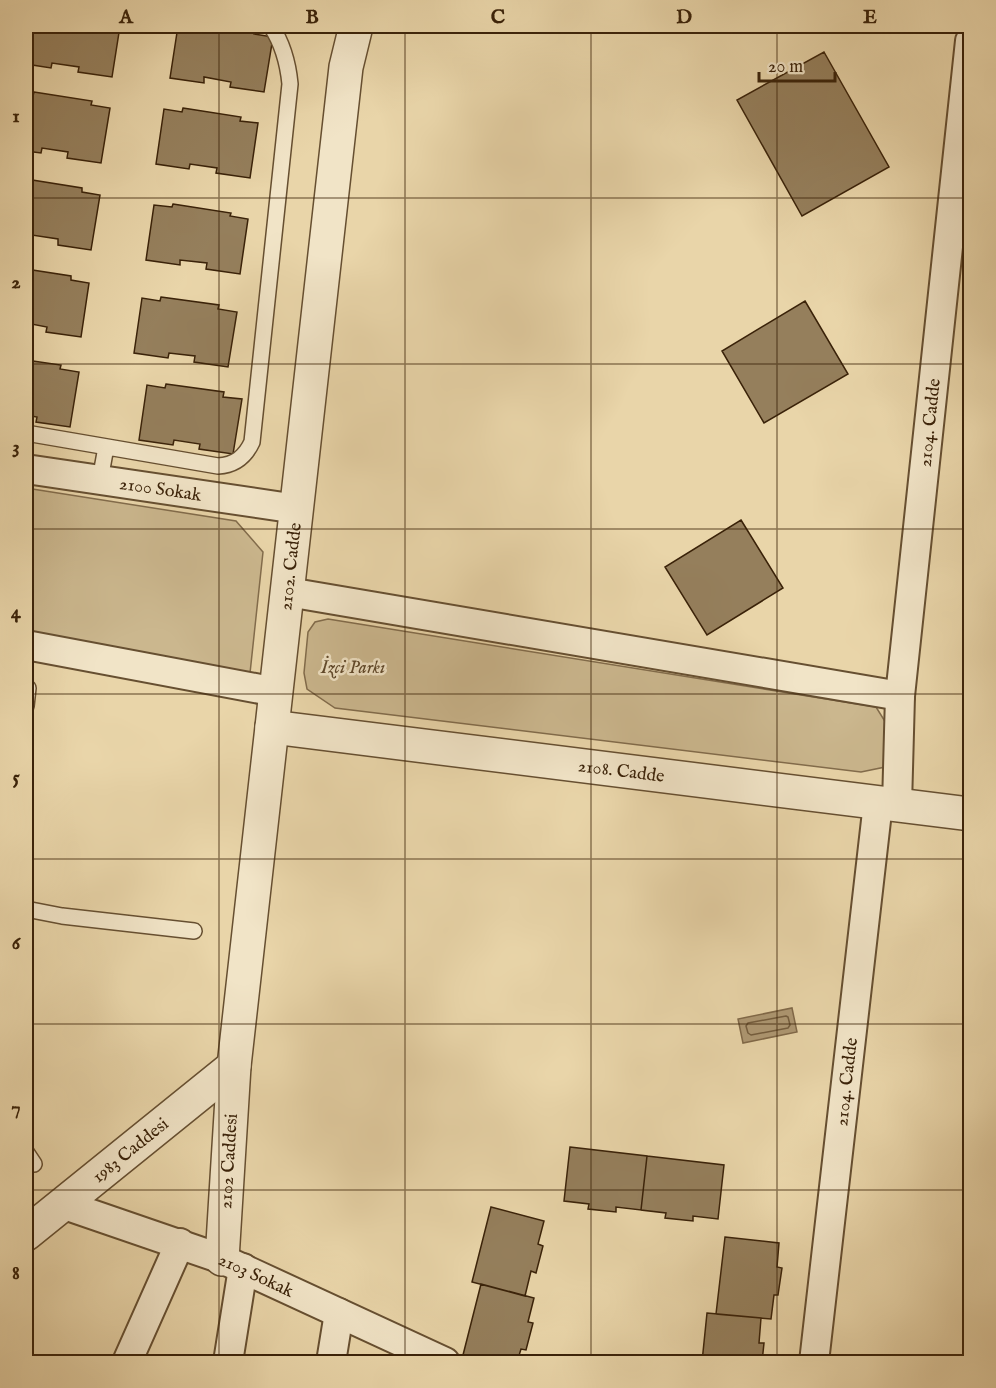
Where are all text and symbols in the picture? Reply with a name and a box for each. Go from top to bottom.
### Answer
text: A [118,5,134,30]
text: B [305,5,319,30]
text: C [491,5,505,30]
text: D [676,5,692,30]
text: E [863,5,877,30]
scale bar [759,45,836,83]
text: 20 m [768,56,803,79]
text: 1 [12,104,20,129]
text: 2 [11,270,21,295]
street label: 2104. Cadde [915,377,947,468]
text: 3 [12,435,20,460]
street label: 2100 Sokak [118,473,203,508]
street label: 2102. Cadde [275,521,308,612]
text: 4 [11,600,22,625]
park label: İzci Parkı [320,655,385,680]
street label: 2108. Cadde [577,755,666,789]
text: 5 [12,765,20,790]
text: 6 [12,931,22,956]
street label: 2104. Cadde [831,1036,864,1128]
text: 7 [11,1096,21,1121]
street label: 1983 Caddesi [88,1113,174,1189]
street label: 2102 Caddesi [215,1113,244,1210]
street label: 2103 Sokak [214,1249,297,1304]
text: 8 [12,1261,20,1286]

